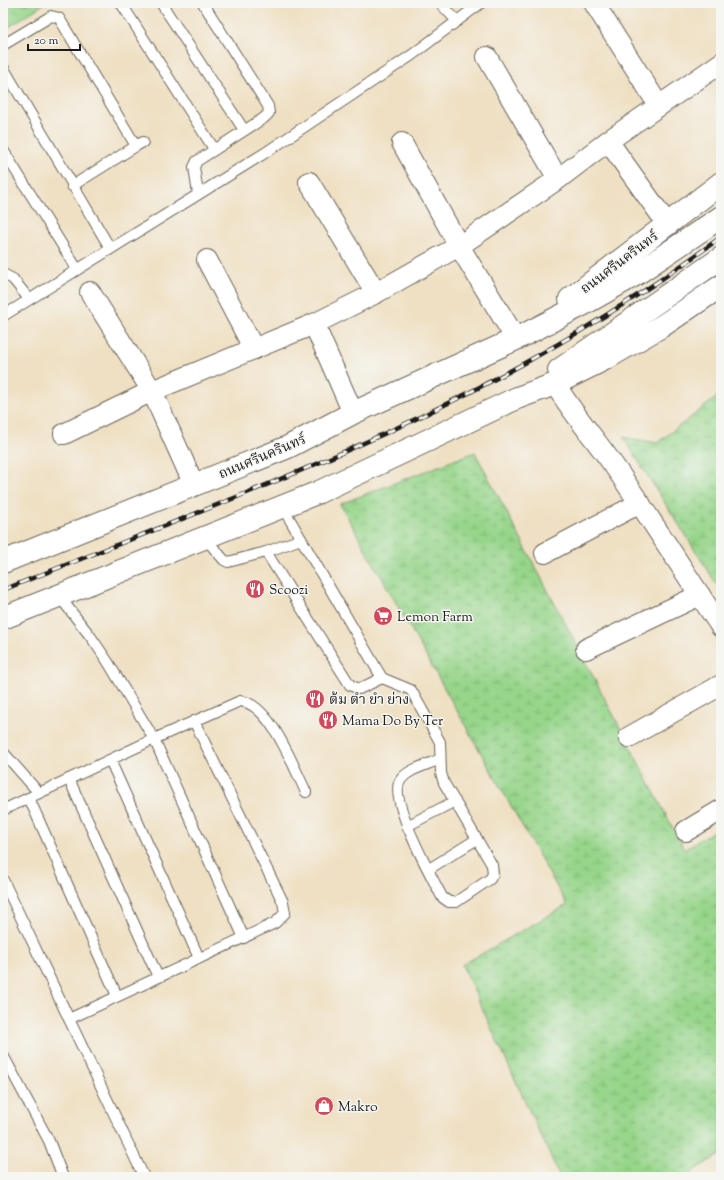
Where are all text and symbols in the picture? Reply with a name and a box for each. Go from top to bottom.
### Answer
scale bar [28,26,80,52]
text: 20 m [34,32,59,50]
street label: ถนนศรีนครินทร์ [576,226,664,300]
street label: ถนนศรีนครินทร์ [215,429,310,485]
restaurant icon: Scoozi [244,578,266,600]
place label: Scoozi [269,581,308,601]
supermarket icon: Lemon Farm [372,605,394,627]
place label: Lemon Farm [397,608,473,628]
restaurant icon: ต้ม ตำ ยำ ย่าง [304,688,326,710]
place label: ต้ม ตำ ยำ ย่าง [329,691,409,711]
restaurant icon: Mama Do By Ter [317,709,339,731]
place label: Mama Do By Ter [342,712,444,732]
shop icon: Makro [313,1095,335,1117]
place label: Makro [338,1098,378,1118]

